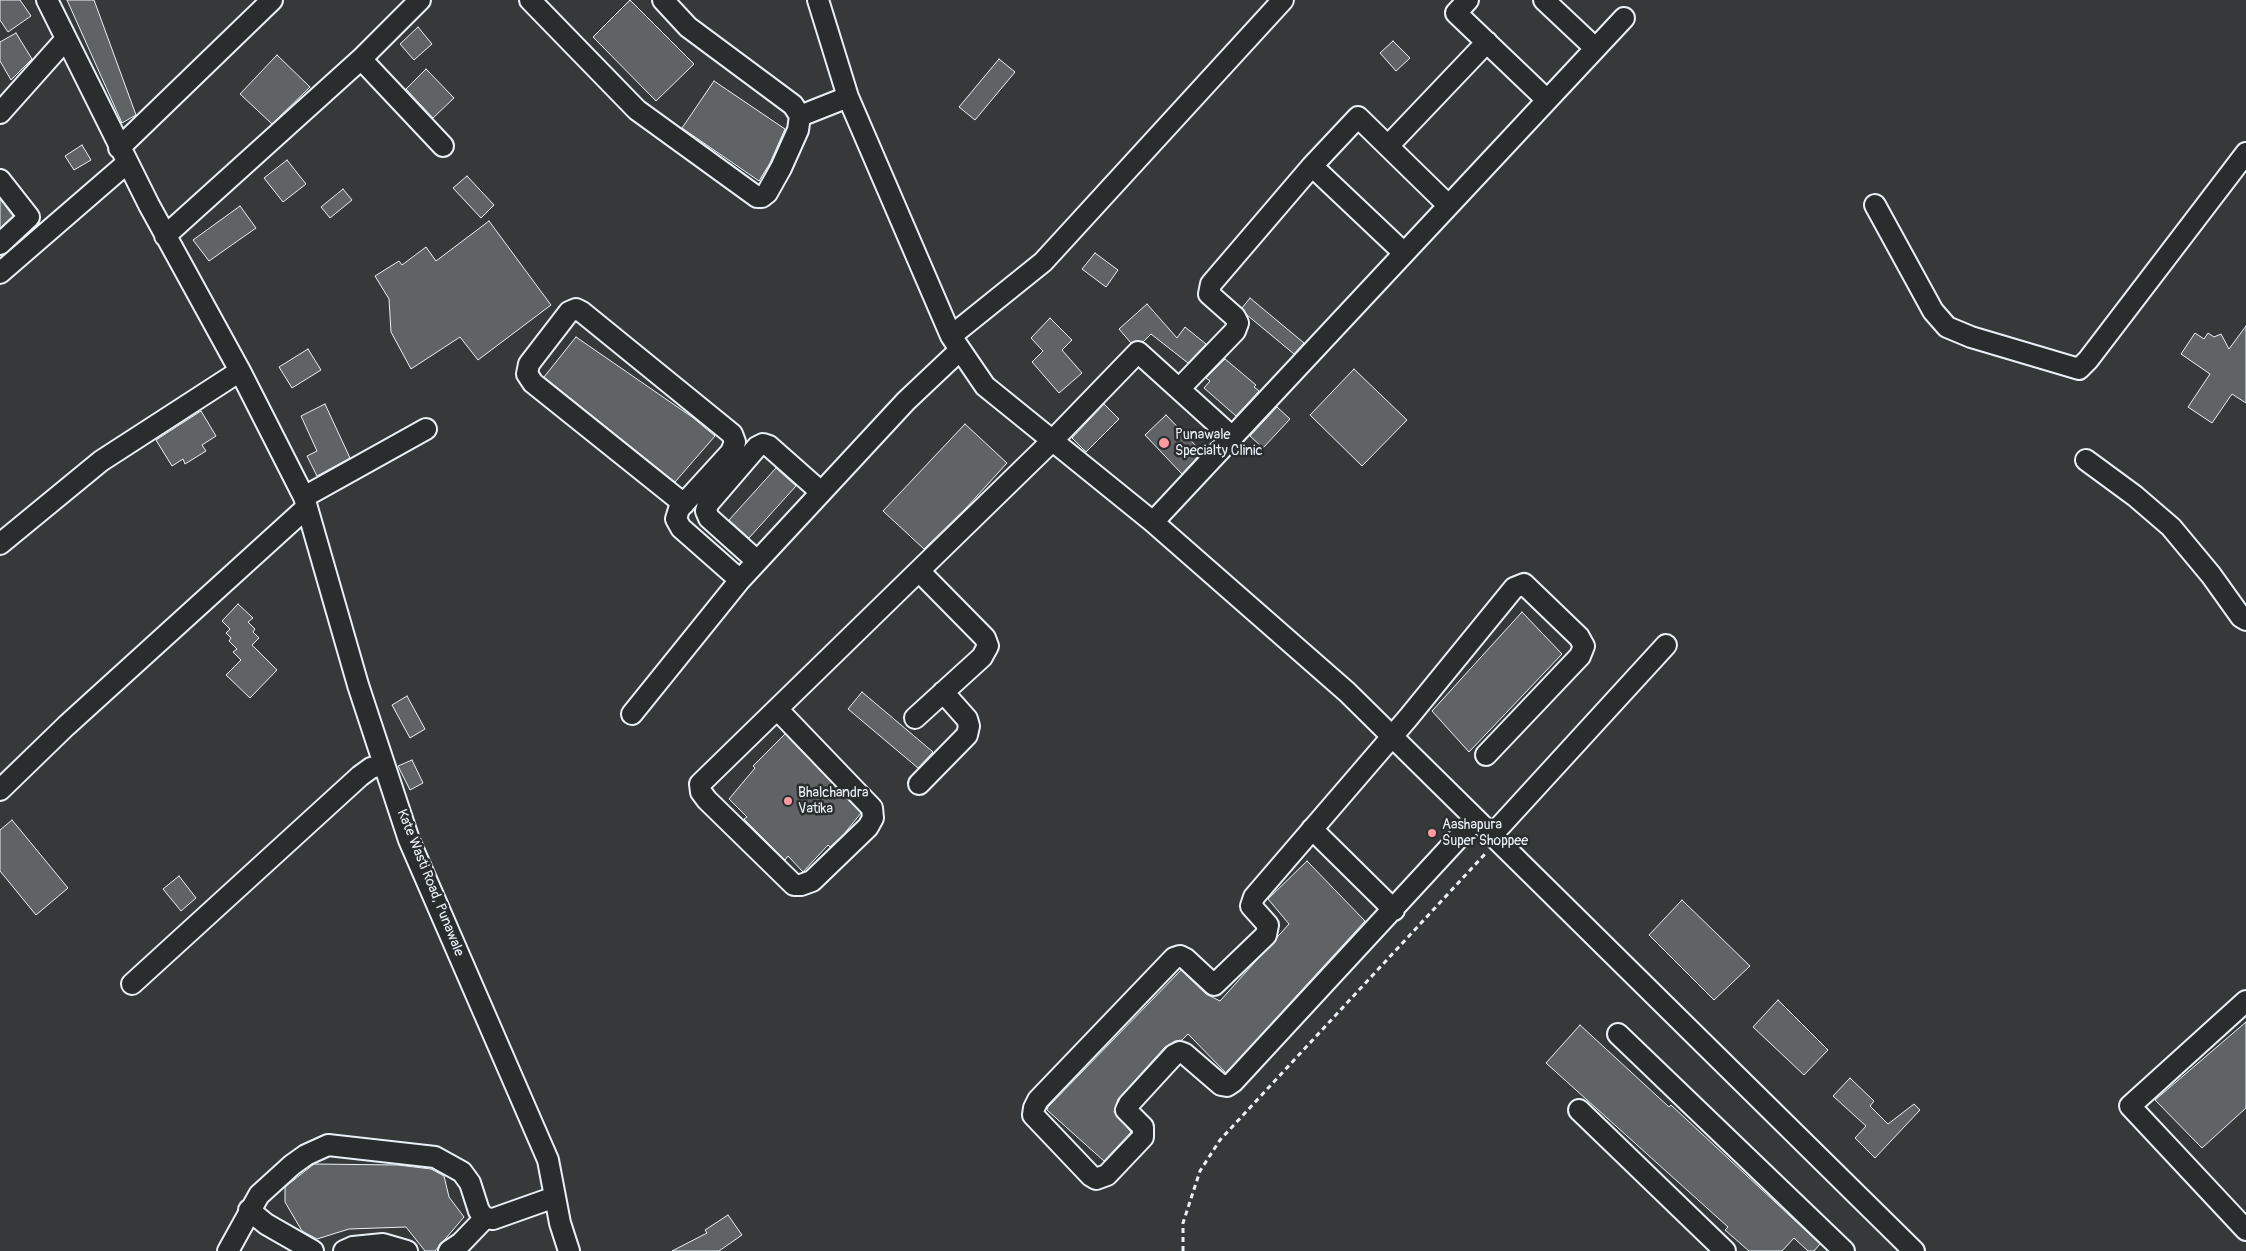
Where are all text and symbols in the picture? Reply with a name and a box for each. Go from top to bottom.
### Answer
place label: Punawale Specialty Clinic [1175,427,1263,460]
marker: Punawale Specialty Clinic [1157,436,1171,450]
place label: Bhalchandra Vatika [798,785,868,818]
marker: Bhalchandra Vatika [782,795,794,807]
street label: Kate Wasti Road, Punawale [393,807,467,959]
place label: Aashapura Super Shoppee [1442,817,1528,850]
marker: Aashapura Super Shoppee [1426,827,1438,839]

